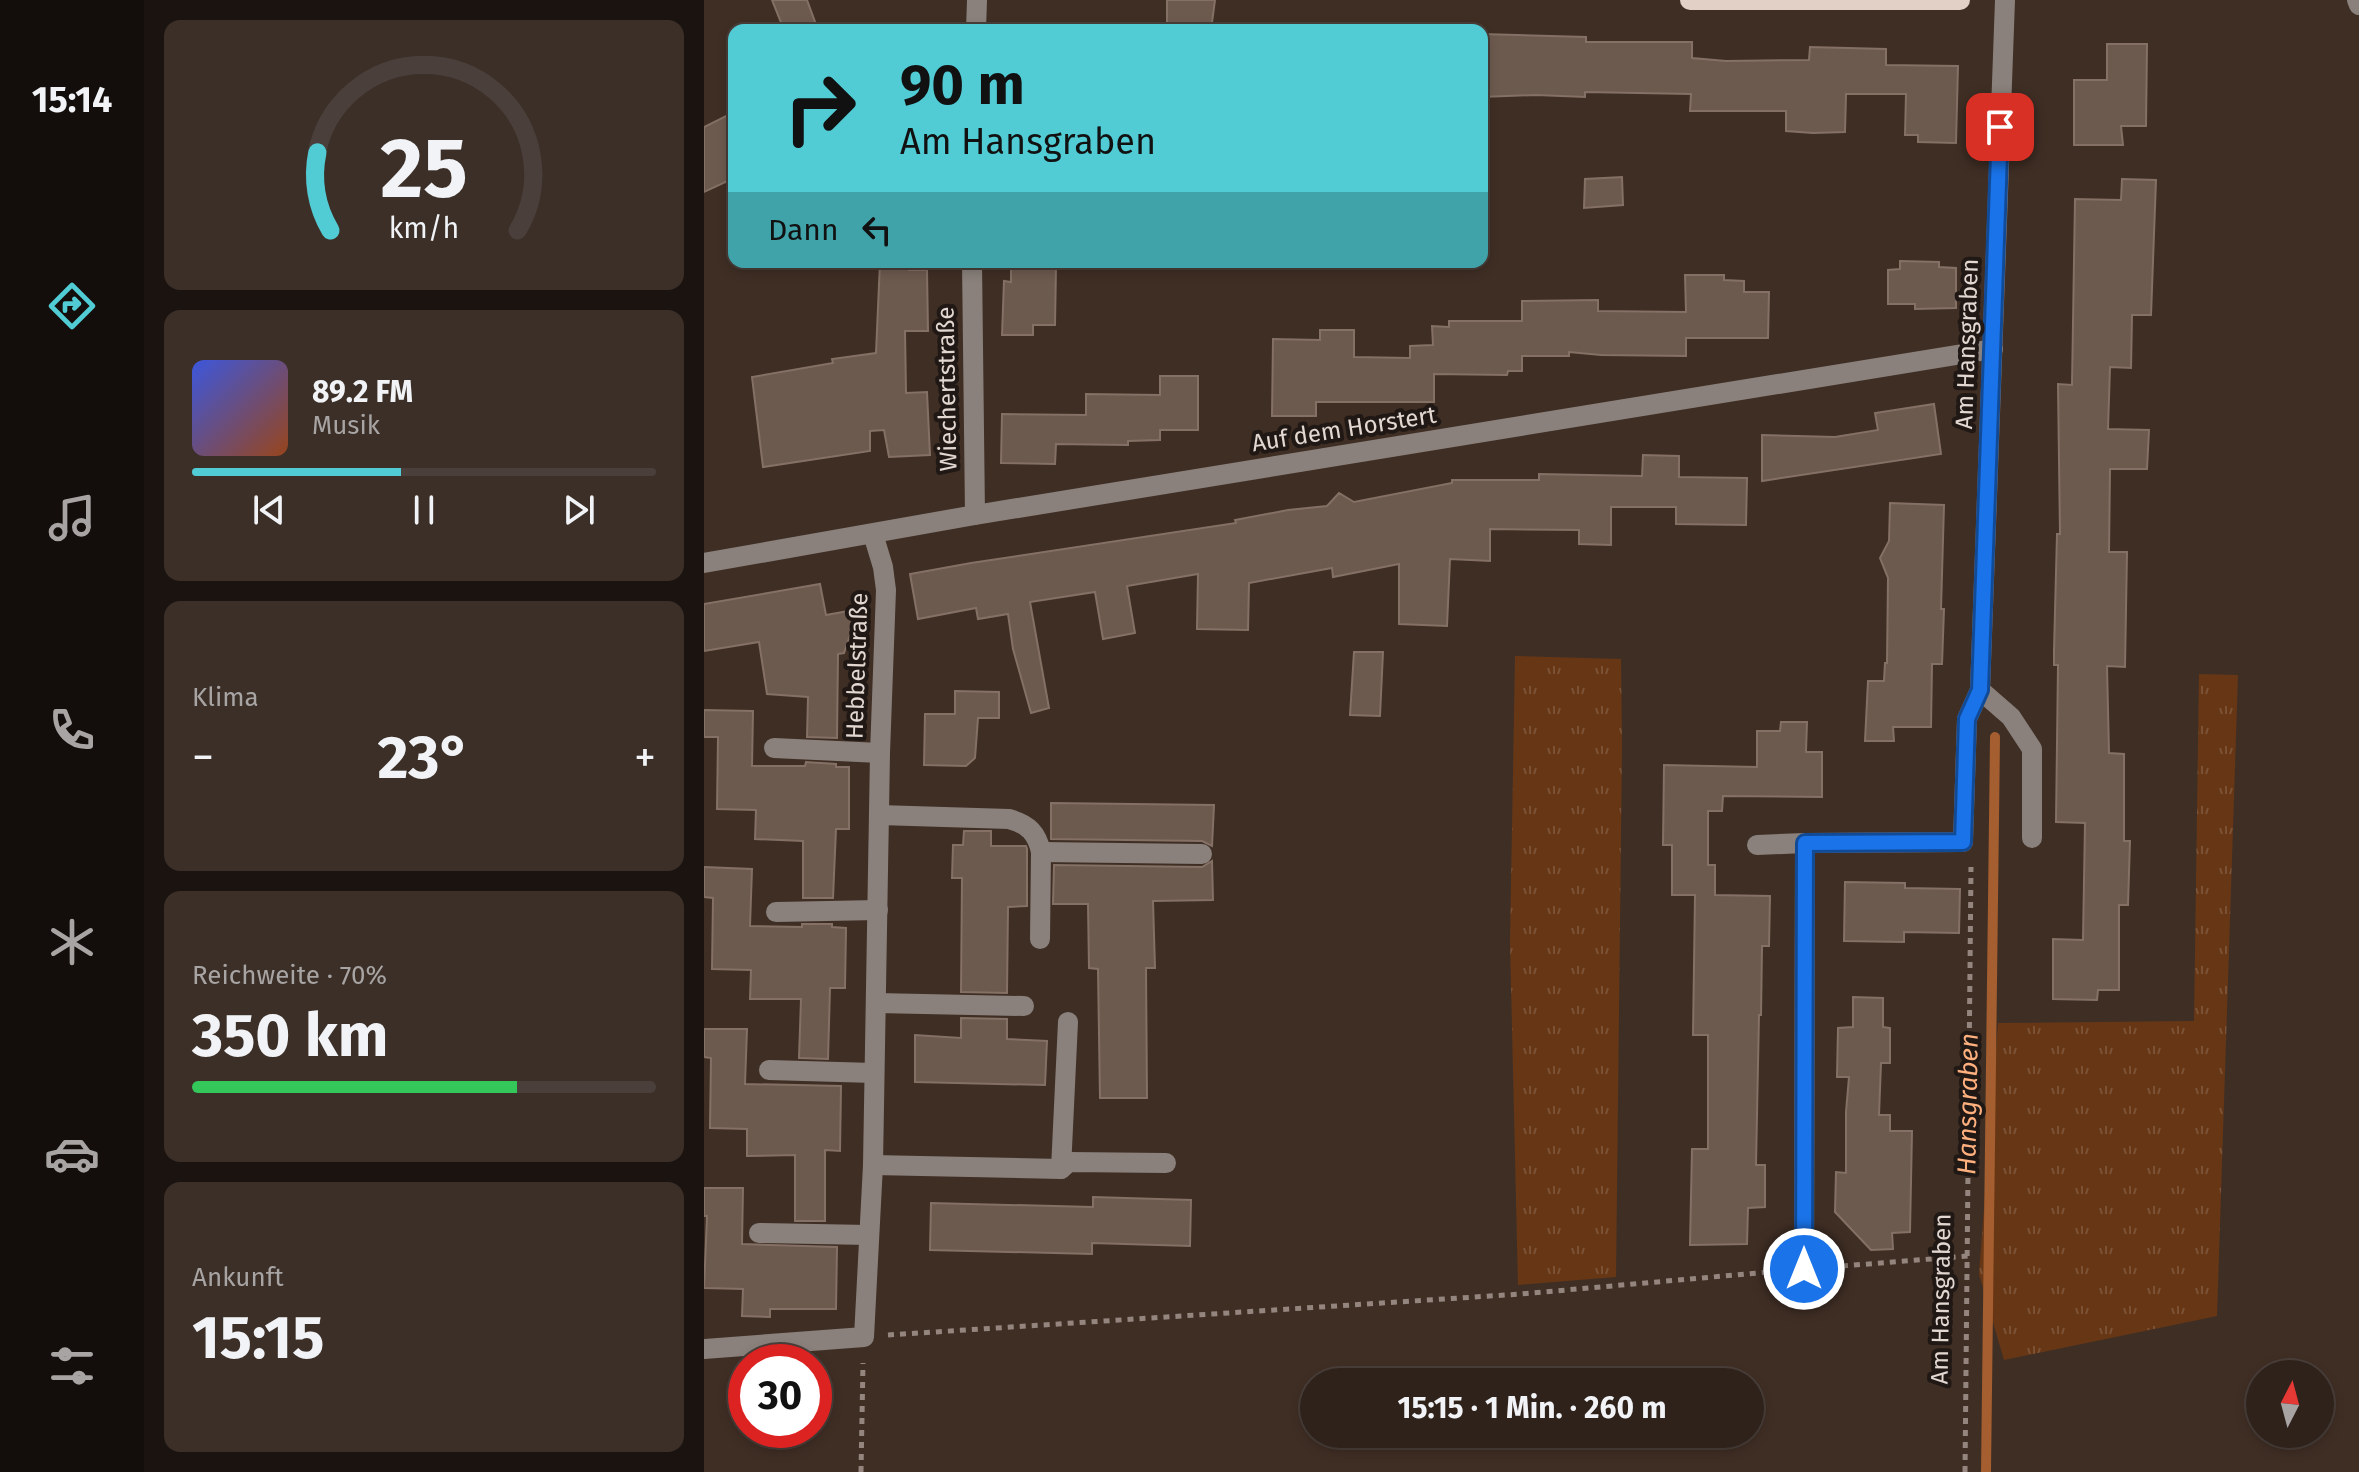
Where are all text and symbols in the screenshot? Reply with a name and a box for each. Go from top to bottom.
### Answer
text: 90 m [900,52,1025,119]
icon: right [768,56,872,160]
text: 15:14 [32,78,112,122]
pin [1966,93,2034,161]
icon: arrive [1978,105,2022,149]
text: 25 [380,119,468,219]
text: Am Hansgraben [900,120,1156,164]
icon: left [855,208,899,252]
text: km/h [389,211,459,246]
text: Dann [768,212,839,248]
street label: Am Hansgraben [1950,258,1984,430]
icon: directions [44,278,100,334]
street label: Wiechertstraße [932,306,962,472]
text: 89.2 FM [312,374,413,410]
street label: Auf dem Horstert [1250,401,1438,457]
text: Musik [312,410,380,441]
icon: previous [247,488,291,532]
icon: pause [402,488,446,532]
icon: next [557,488,601,532]
icon: music [44,490,100,546]
street label: Hebbelstraße [840,592,874,740]
text: Klima [192,682,259,713]
icon: phone [44,702,100,758]
text: 23° [377,722,471,794]
text: − [192,731,214,784]
text: + [634,731,656,784]
icon: climate [44,914,100,970]
text: Reichweite · 70% [192,960,387,991]
text: 350 km [192,1000,389,1072]
water label: Hansgraben [1951,1033,1985,1175]
icon: car [44,1126,100,1182]
street label: Am Hansgraben [1926,1213,1956,1385]
position arrow [1762,1227,1846,1311]
text: Ankunft [192,1262,284,1293]
text: 15:15 [192,1302,324,1374]
icon: filters [44,1338,100,1394]
speed limit sign: 30 [728,1344,832,1448]
north arrow [2246,1360,2334,1448]
map controls [2246,1360,2334,1448]
text: 15:15 · 1 Min. · 260 m [1397,1390,1667,1426]

